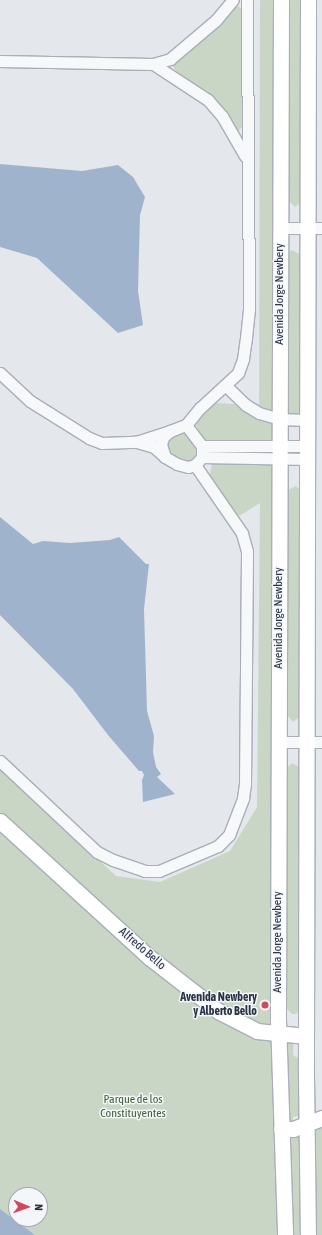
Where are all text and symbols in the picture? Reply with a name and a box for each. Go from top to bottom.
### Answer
street label: Avenida Jorge Newbery [273,243,287,345]
street label: Avenida Jorge Newbery [272,567,286,669]
street label: Avenida Jorge Newbery [271,891,285,993]
street label: Alfredo Bello [116,925,168,973]
place label: Avenida Newbery y Alberto Bello [180,991,257,1019]
marker: Avenida Newbery y Alberto Bello [260,1000,270,1010]
park label: Parque de los Constituyentes [100,1093,166,1121]
north arrow [8,1187,48,1227]
text: N [33,1204,45,1211]

